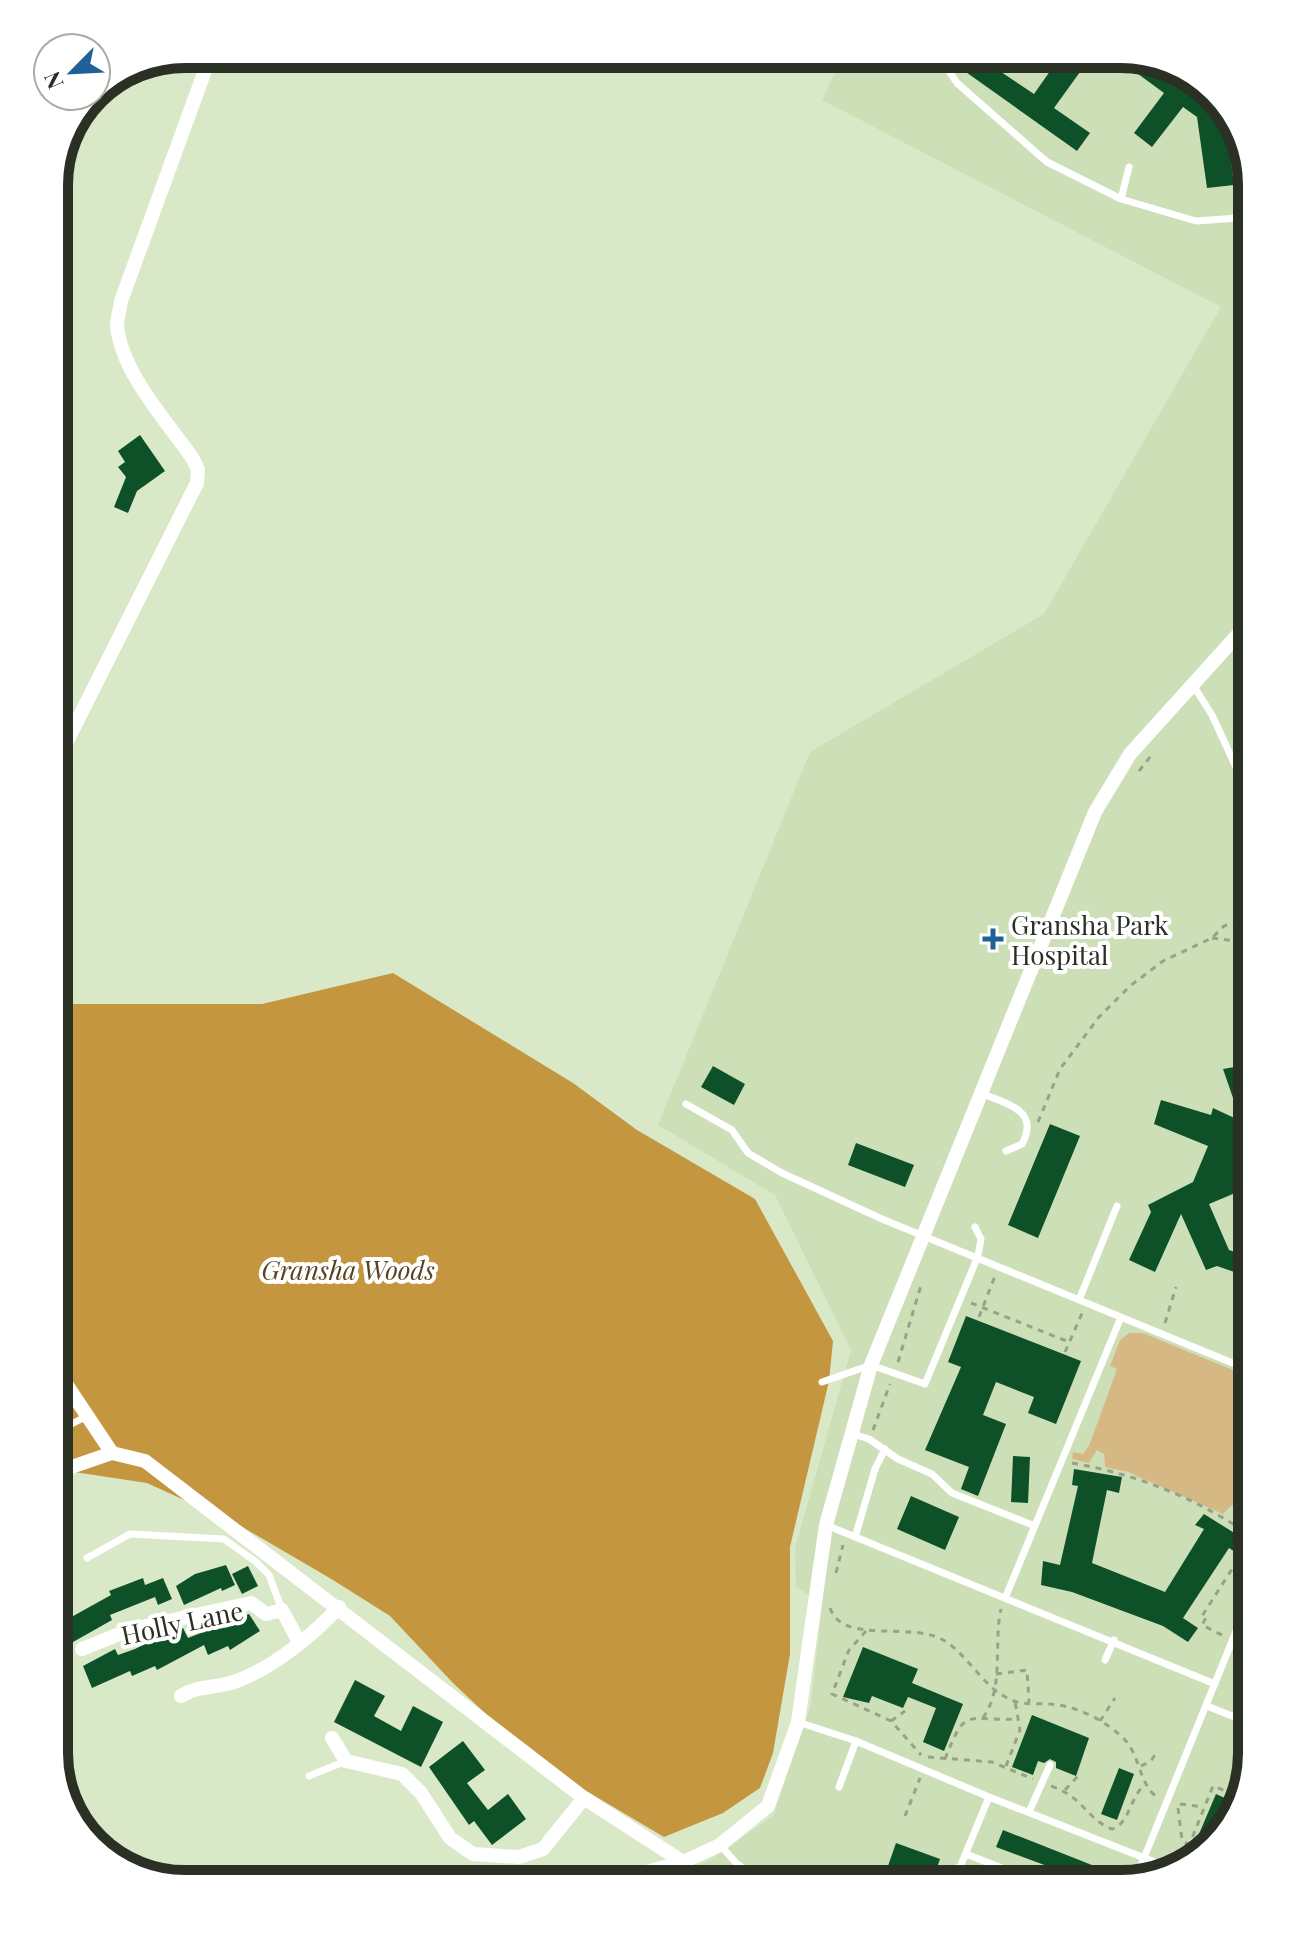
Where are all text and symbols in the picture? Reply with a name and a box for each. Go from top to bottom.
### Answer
north arrow [32,32,112,112]
text: N [36,67,70,94]
place label: Gransha Park Hospital [1011,907,1169,972]
marker: Gransha Park Hospital [982,928,1004,950]
park label: Gransha Woods [261,1252,435,1287]
street label: Holly Lane [118,1592,246,1652]

